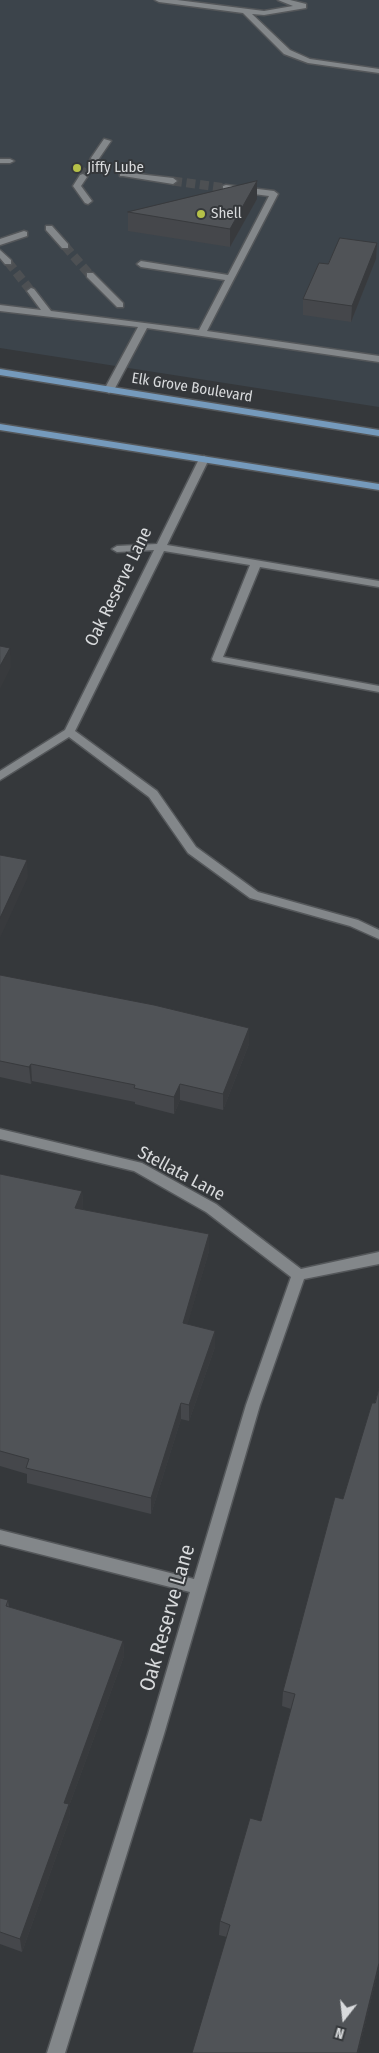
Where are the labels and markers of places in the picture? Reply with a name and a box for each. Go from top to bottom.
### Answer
place label: Jiffy Lube [87,159,144,177]
marker: Jiffy Lube [71,162,83,174]
place label: Shell [211,205,242,223]
marker: Shell [195,208,207,220]

